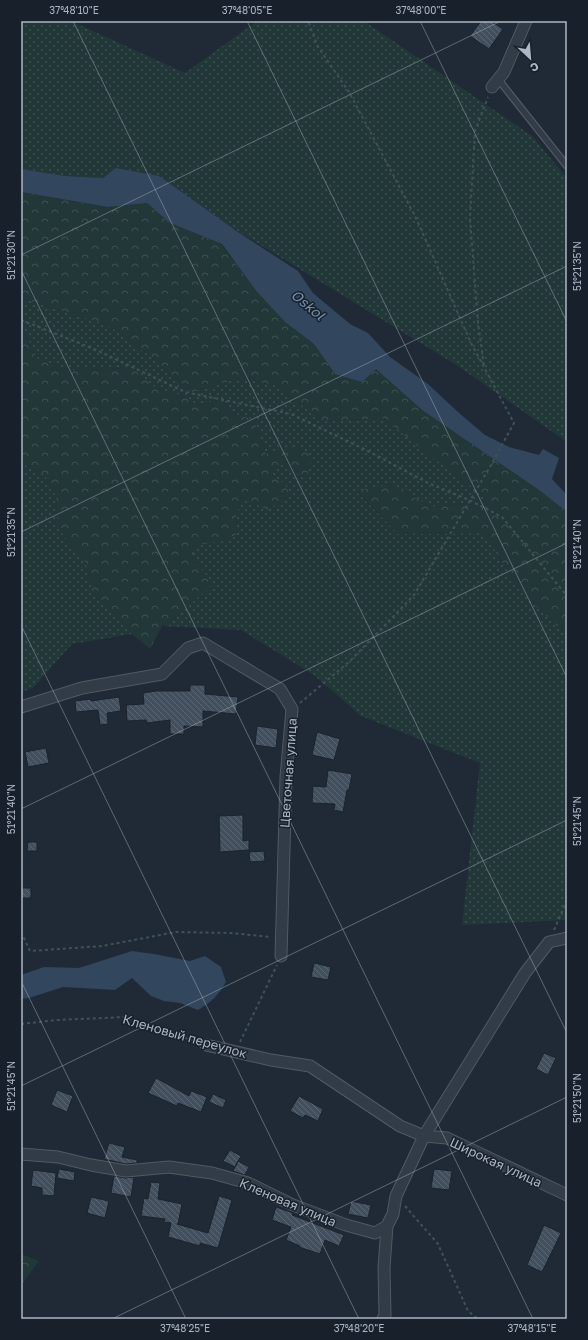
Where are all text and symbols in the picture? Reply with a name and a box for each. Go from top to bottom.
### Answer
text: 37°48'10"E [49,4,99,16]
text: 37°48'05"E [222,4,272,16]
text: 37°48'00"E [396,4,446,16]
north arrow [510,38,550,78]
text: С [528,60,541,75]
text: 51°21'30"N [5,230,17,280]
text: 51°21'35"N [571,241,583,291]
water label: Oskol [288,286,329,324]
text: 51°21'35"N [5,507,17,557]
text: 51°21'40"N [571,519,583,569]
street label: Цветочная улица [276,718,300,828]
text: 51°21'40"N [5,784,17,834]
text: 51°21'45"N [571,796,583,846]
street label: Кленовый переулок [121,1011,250,1062]
text: 51°21'45"N [5,1061,17,1111]
text: 51°21'50"N [571,1073,583,1123]
street label: Широкая улица [447,1134,545,1190]
street label: Кленовая улица [237,1174,339,1230]
text: 37°48'25"E [160,1322,210,1334]
text: 37°48'20"E [334,1322,384,1334]
text: 37°48'15"E [507,1322,557,1334]

